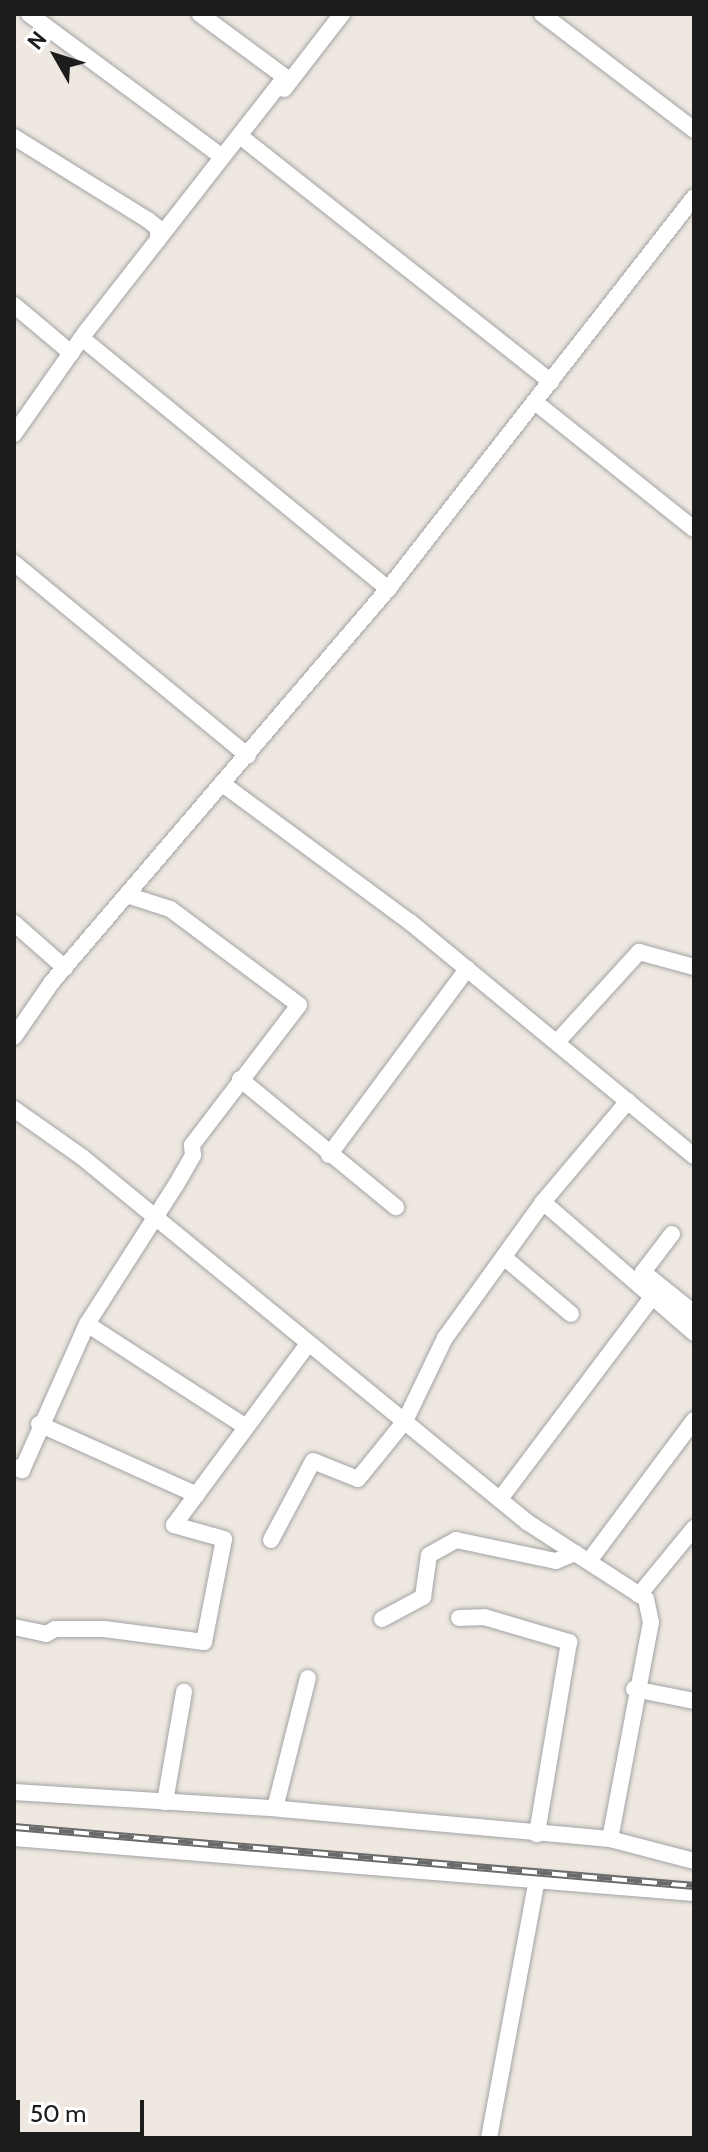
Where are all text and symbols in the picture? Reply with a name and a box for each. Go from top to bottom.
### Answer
north arrow [16,16,96,96]
text: N [22,26,52,55]
scale bar [20,2084,148,2134]
text: 50 m [30,2099,86,2128]

